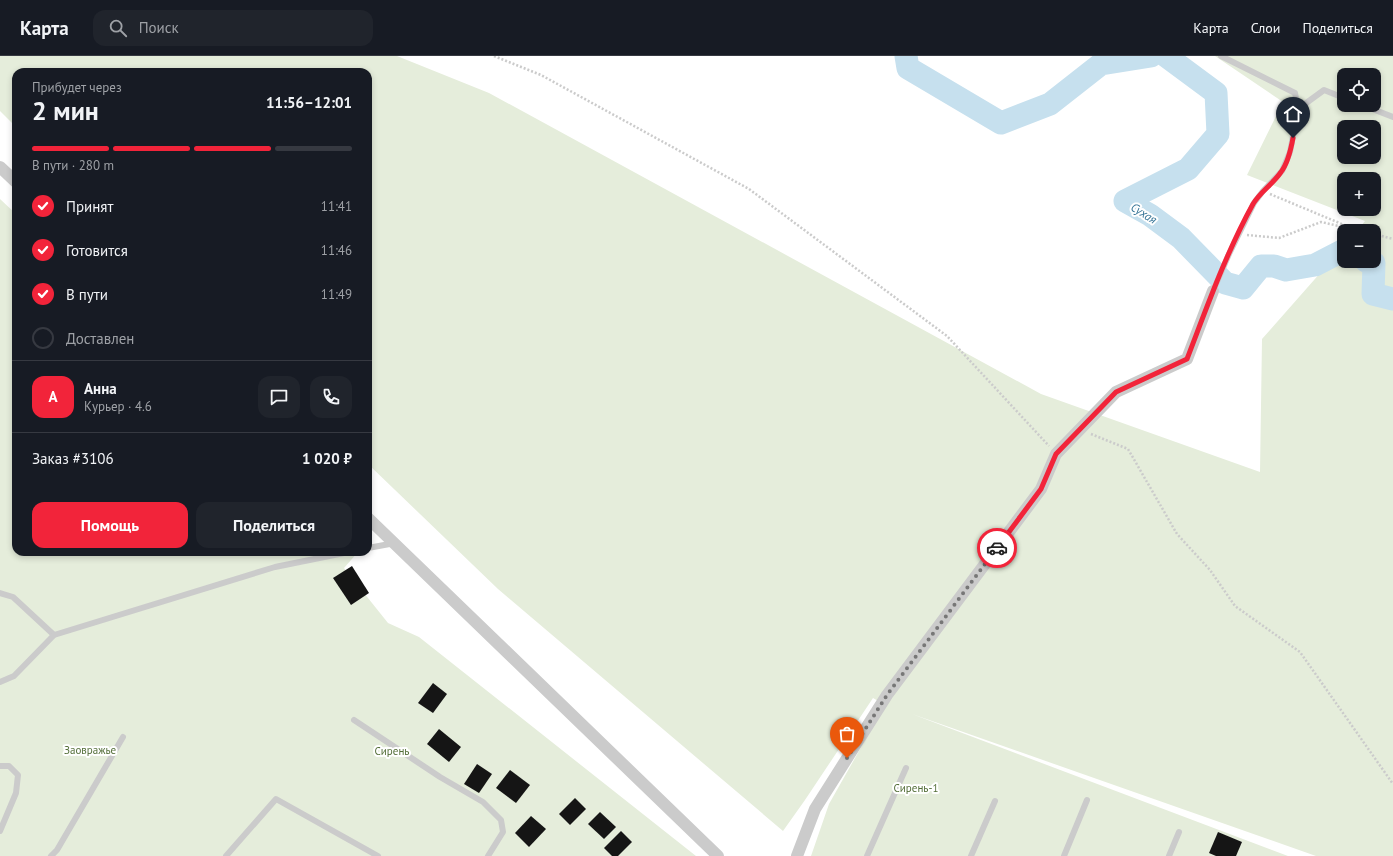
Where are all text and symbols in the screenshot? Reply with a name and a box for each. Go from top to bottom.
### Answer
search box [93,10,373,46]
text: Карта [20,16,69,40]
icon: search [107,17,129,39]
text: Поиск [139,18,179,37]
text: Карта [1193,19,1229,37]
text: Слои [1251,19,1280,37]
text: Поделиться [1302,19,1373,37]
map controls [1337,68,1381,268]
button: locate [1337,68,1381,112]
text: Прибудет через [32,79,122,96]
text: 11:56–12:01 [266,93,352,112]
text: 2 мин [32,94,99,127]
pin [1276,97,1310,138]
icon: home [1282,103,1304,125]
button: layers [1337,120,1381,164]
text: В пути · 280 m [32,157,114,174]
button: + [1337,172,1381,216]
icon: check [32,195,54,217]
text: Принят [66,197,113,216]
text: 11:41 [321,198,352,215]
water label: Сухая [1128,199,1160,227]
button: − [1337,224,1381,268]
icon: check [32,239,54,261]
text: Готовится [66,241,128,260]
text: 11:46 [321,242,352,259]
icon: check [32,283,54,305]
text: В пути [66,285,108,304]
text: 11:49 [321,286,352,303]
text: Доставлен [66,329,134,348]
button: chat [258,376,300,418]
button: phone [310,376,352,418]
text: Анна [84,379,117,398]
text: А [48,387,58,406]
text: Курьер · 4.6 [84,398,152,415]
text: Заказ #3106 [32,449,114,468]
text: 1 020 ₽ [302,449,352,468]
button: Помощь [32,502,188,548]
button: Поделиться [196,502,352,548]
courier [977,528,1017,568]
icon: car [986,537,1008,559]
pin [830,717,864,758]
icon: bag [836,723,858,745]
park label: Заовражье [64,743,116,757]
park label: Сирень [375,744,409,758]
park label: Сирень-1 [894,781,938,795]

